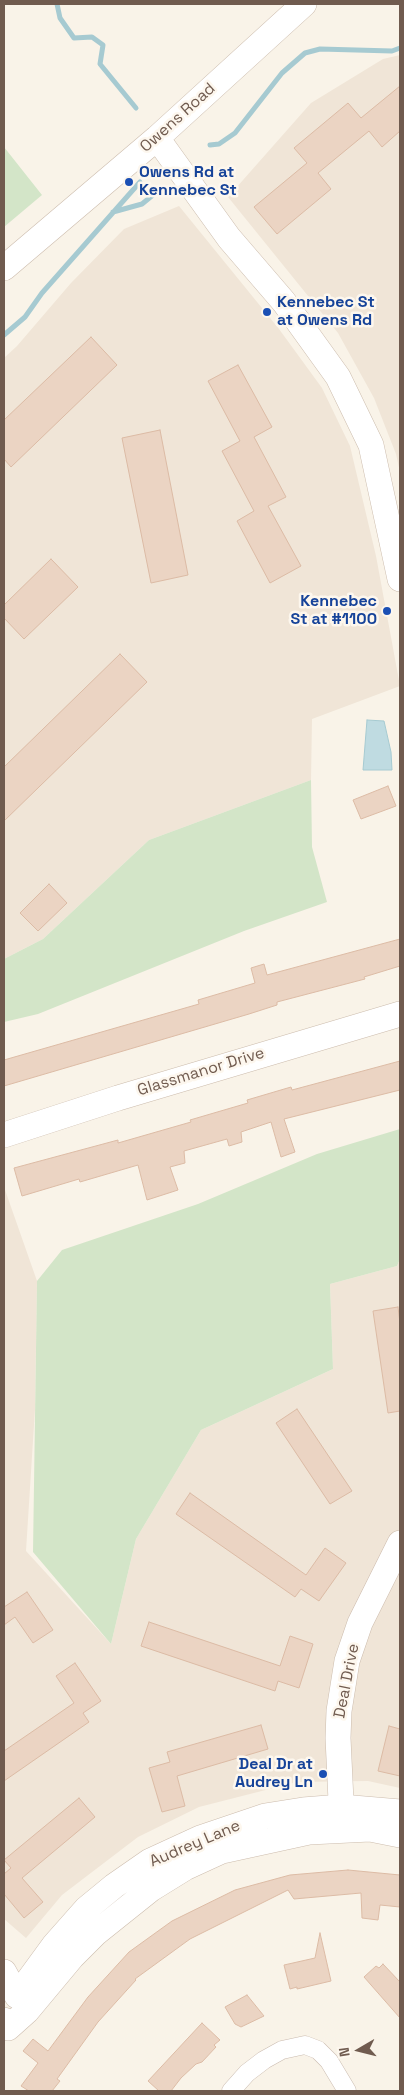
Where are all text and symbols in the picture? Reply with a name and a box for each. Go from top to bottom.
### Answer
street label: Owens Road [136,79,220,157]
place label: Owens Rd at Kennebec St [139,163,237,201]
marker: Owens Rd at Kennebec St [123,176,135,188]
place label: Kennebec St at Owens Rd [277,293,375,331]
marker: Kennebec St at Owens Rd [261,306,273,318]
place label: Kennebec St at #1100 [291,592,377,630]
marker: Kennebec St at #1100 [381,605,393,617]
street label: Glassmanor Drive [135,1044,267,1100]
street label: Deal Drive [330,1642,364,1720]
place label: Deal Dr at Audrey Ln [235,1755,313,1793]
marker: Deal Dr at Audrey Ln [317,1768,329,1780]
street label: Audrey Lane [147,1816,243,1872]
north arrow [334,2025,384,2075]
text: N [335,2046,354,2058]

